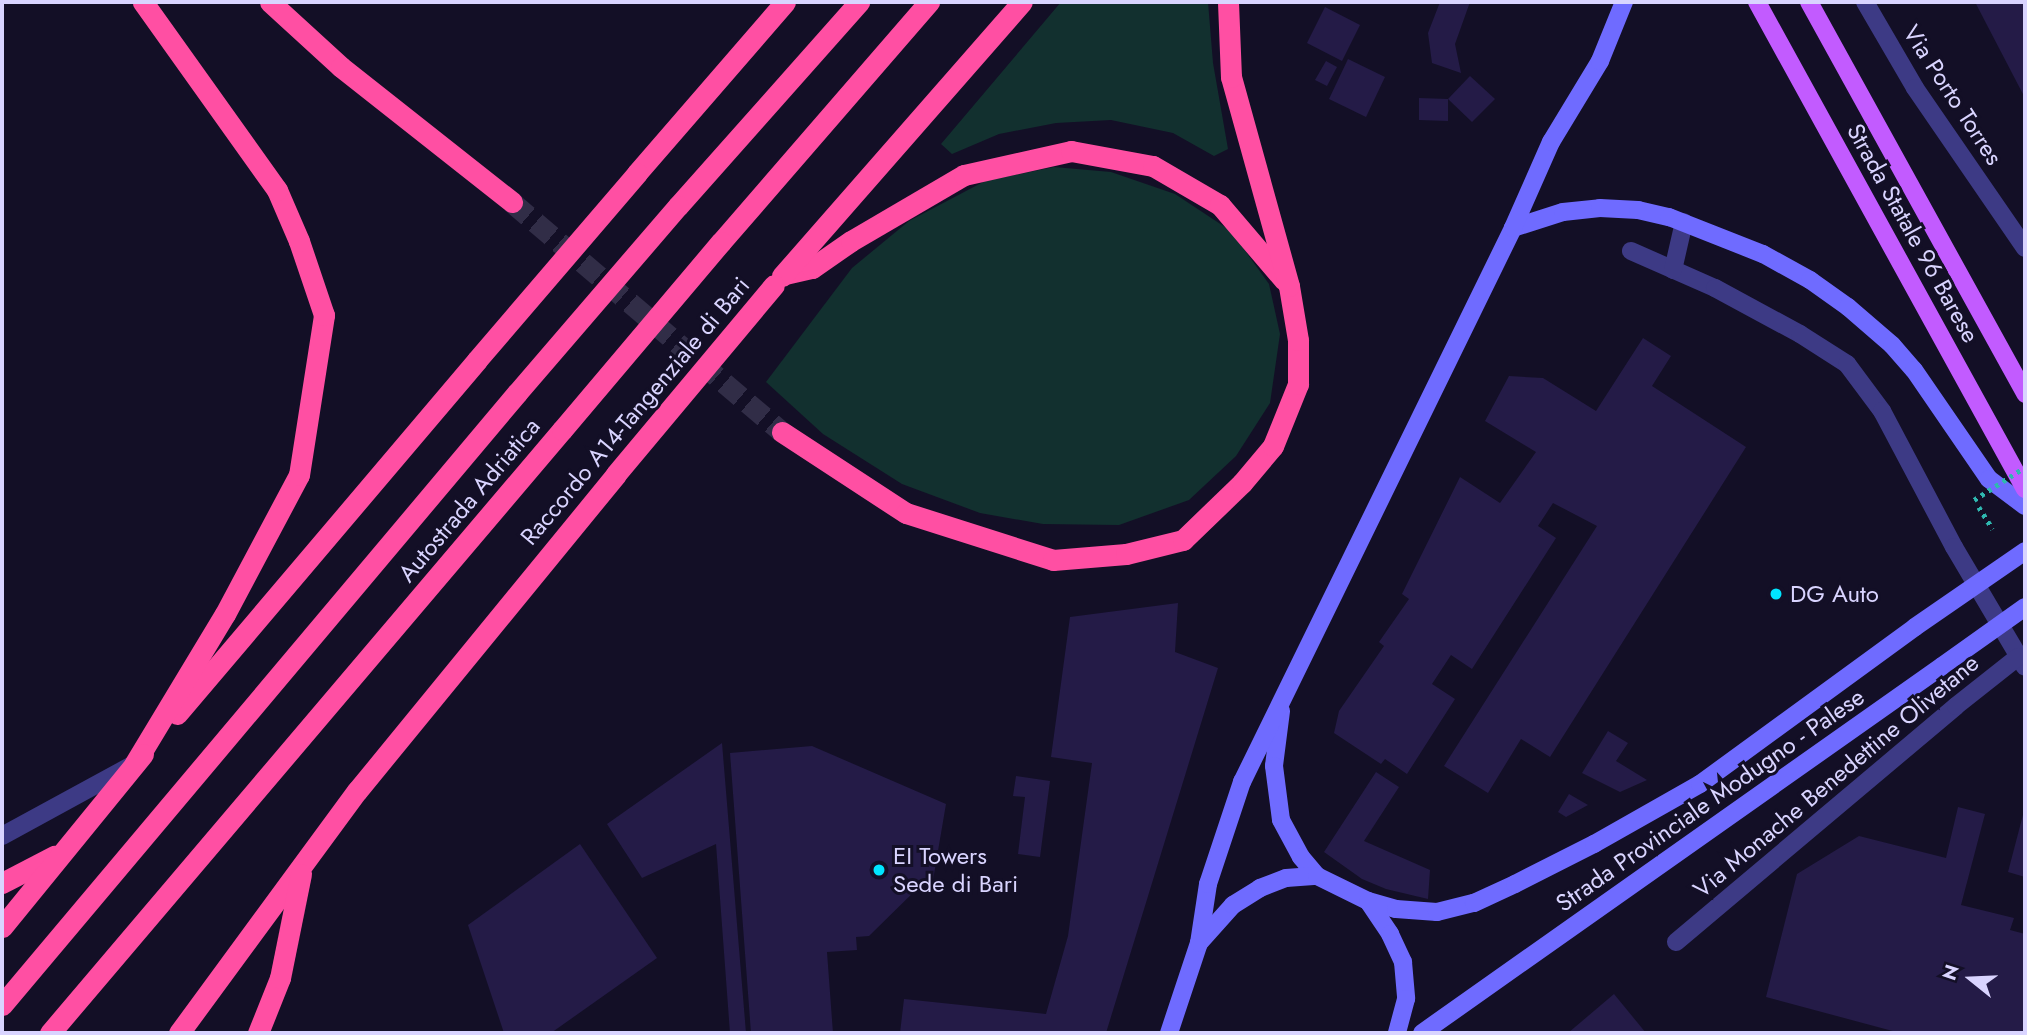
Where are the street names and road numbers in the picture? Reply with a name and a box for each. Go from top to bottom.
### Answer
street label: Via Porto Torres [1897,20,2009,170]
street label: Strada Statale 96 Barese [1841,118,1985,348]
street label: Raccordo A14-Tangenziale di Bari [514,271,756,551]
street label: Autostrada Adriatica [392,412,546,588]
street label: Via Monache Benedettine Olivetane [1688,648,1984,904]
street label: Strada Provinciale Modugno - Palese [1550,682,1870,918]

